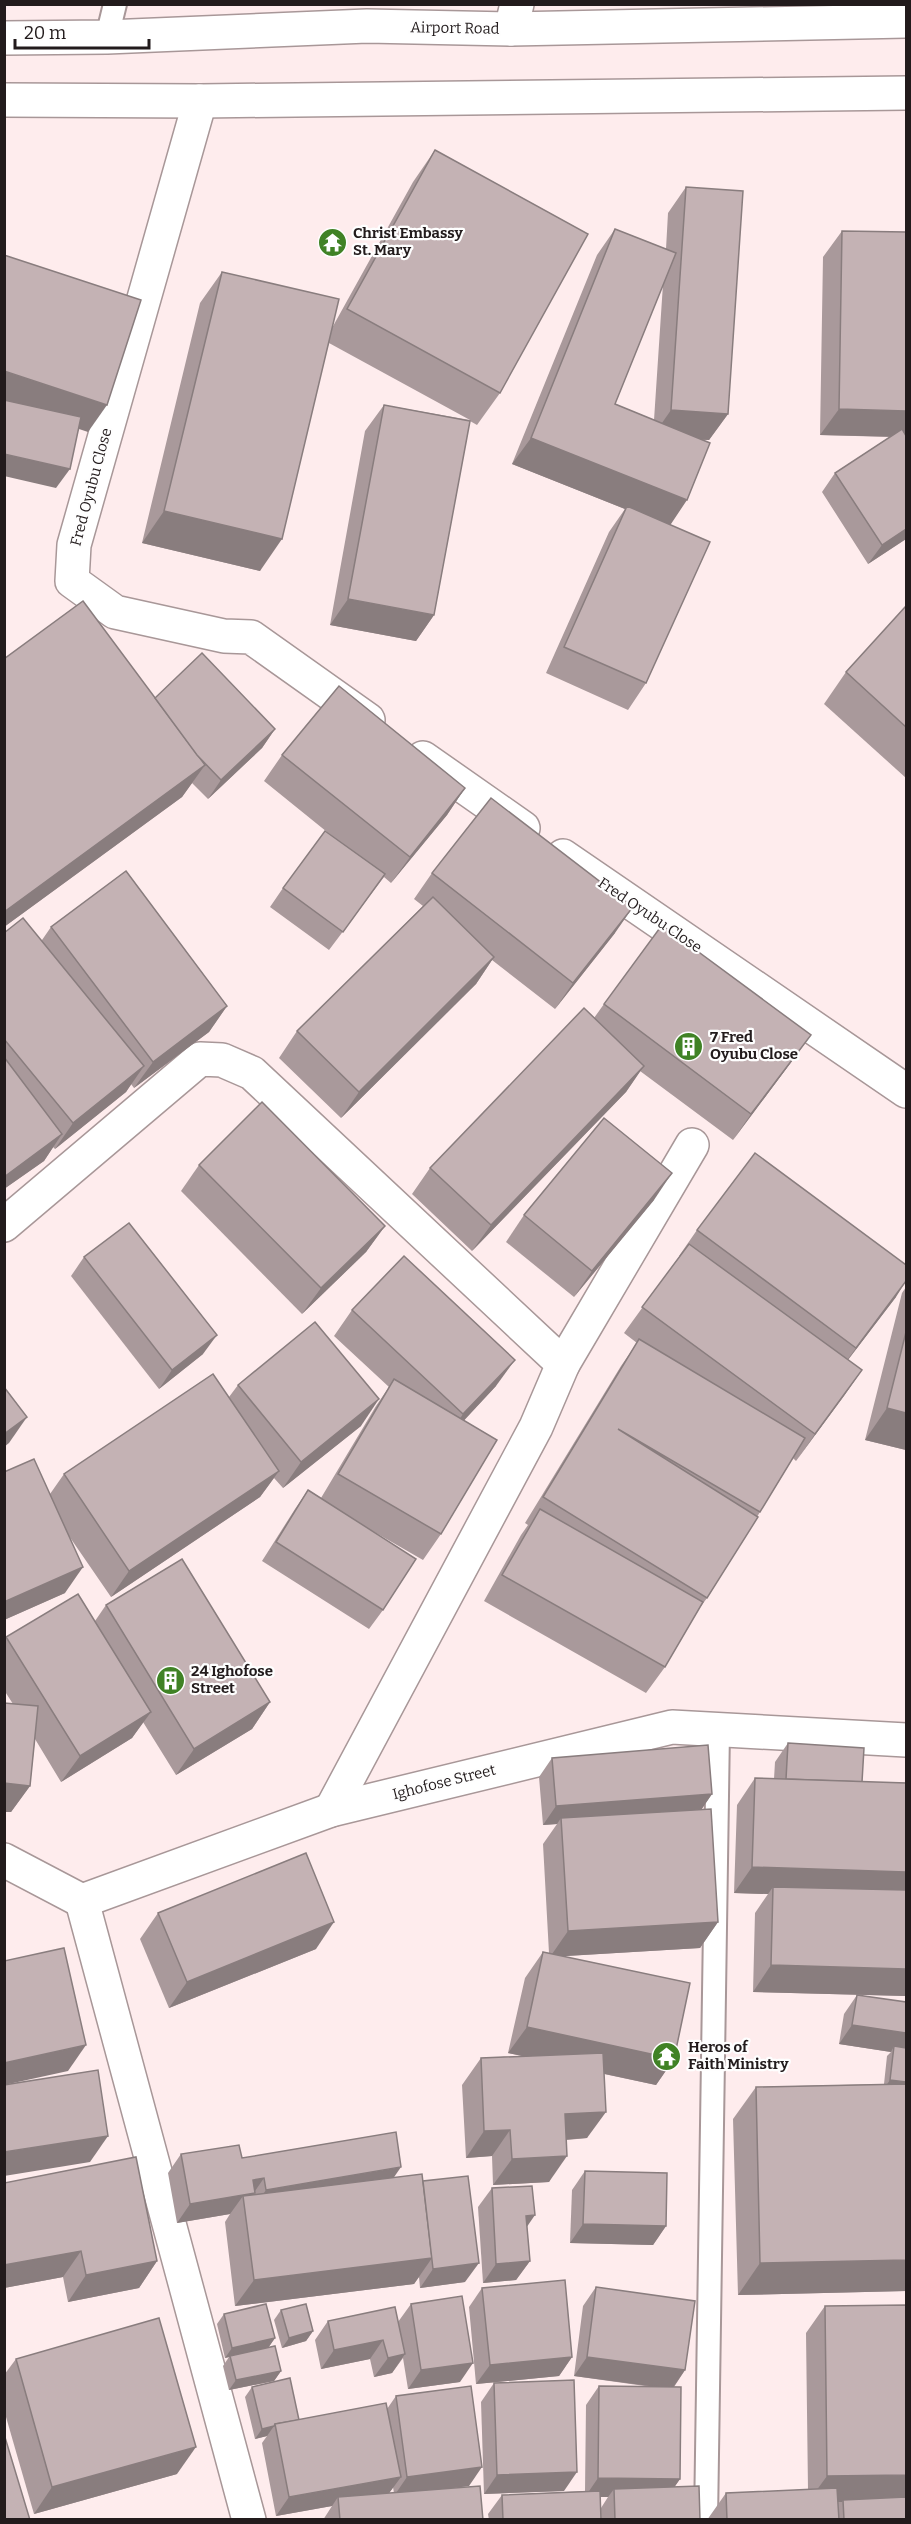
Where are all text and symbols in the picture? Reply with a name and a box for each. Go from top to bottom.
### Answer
scale bar [15,12,148,50]
street label: Airport Road [410,18,500,38]
text: 20 m [24,22,66,44]
place label: Christ Embassy St. Mary [353,224,464,259]
temple icon: Christ Embassy St. Mary [316,226,348,258]
street label: Fred Oyubu Close [67,426,115,548]
street label: Fred Oyubu Close [595,874,705,956]
place label: 7 Fred Oyubu Close [710,1028,798,1063]
building icon: 7 Fred Oyubu Close [673,1030,705,1062]
place label: 24 Ighofose Street [191,1662,273,1697]
building icon: 24 Ighofose Street [154,1664,186,1696]
street label: Ighofose Street [391,1760,498,1804]
place label: Heros of Faith Ministry [688,2038,789,2073]
temple icon: Heros of Faith Ministry [651,2040,683,2072]

